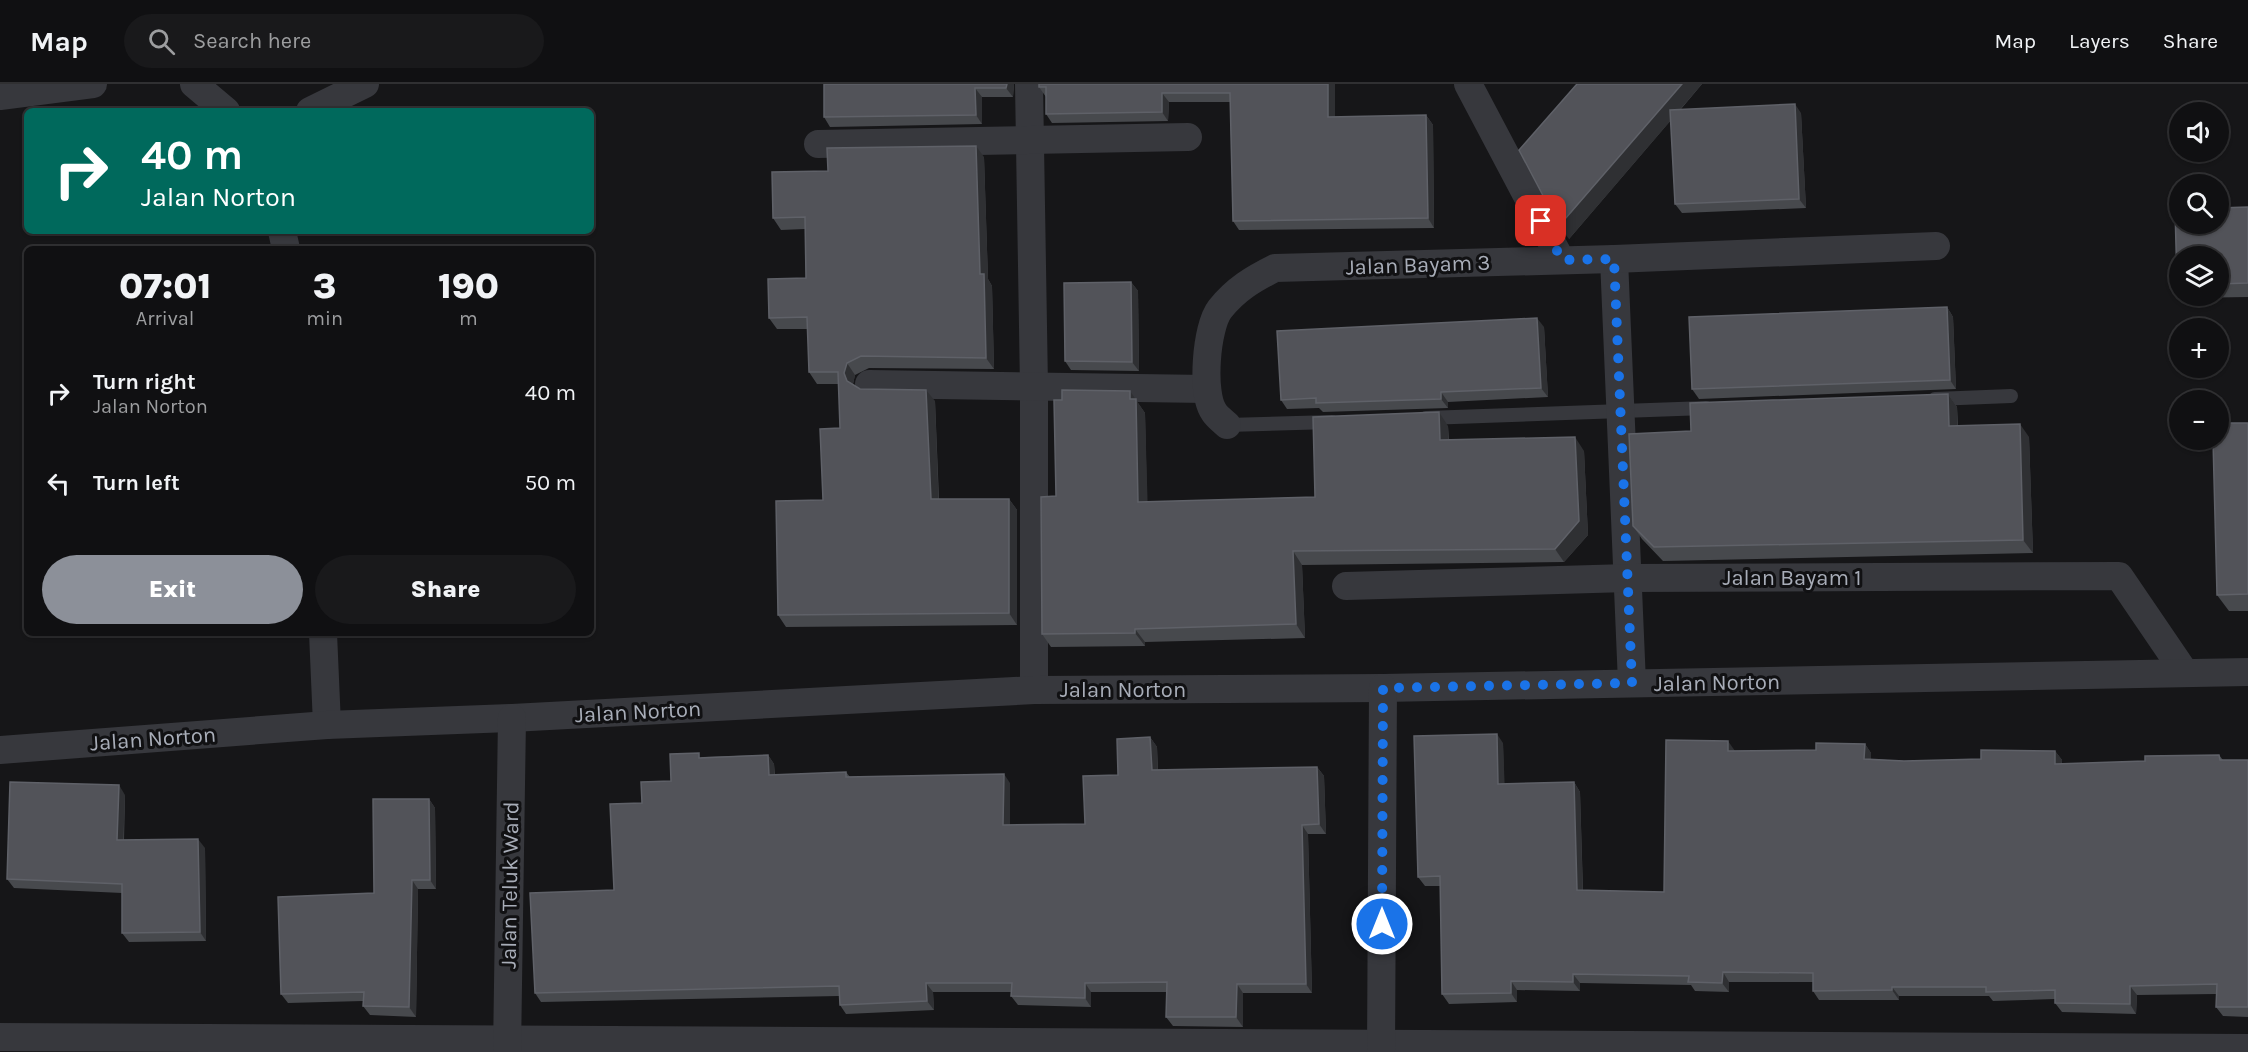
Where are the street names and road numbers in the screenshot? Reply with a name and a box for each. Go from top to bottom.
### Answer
street label: Jalan Bayam 3 [1345,249,1491,281]
street label: Jalan Bayam 1 [1723,565,1861,591]
street label: Jalan Norton [1654,669,1780,697]
street label: Jalan Norton [1060,677,1186,703]
street label: Jalan Norton [574,696,702,728]
street label: Jalan Norton [89,722,217,756]
street label: Jalan Teluk Ward [496,801,524,969]

